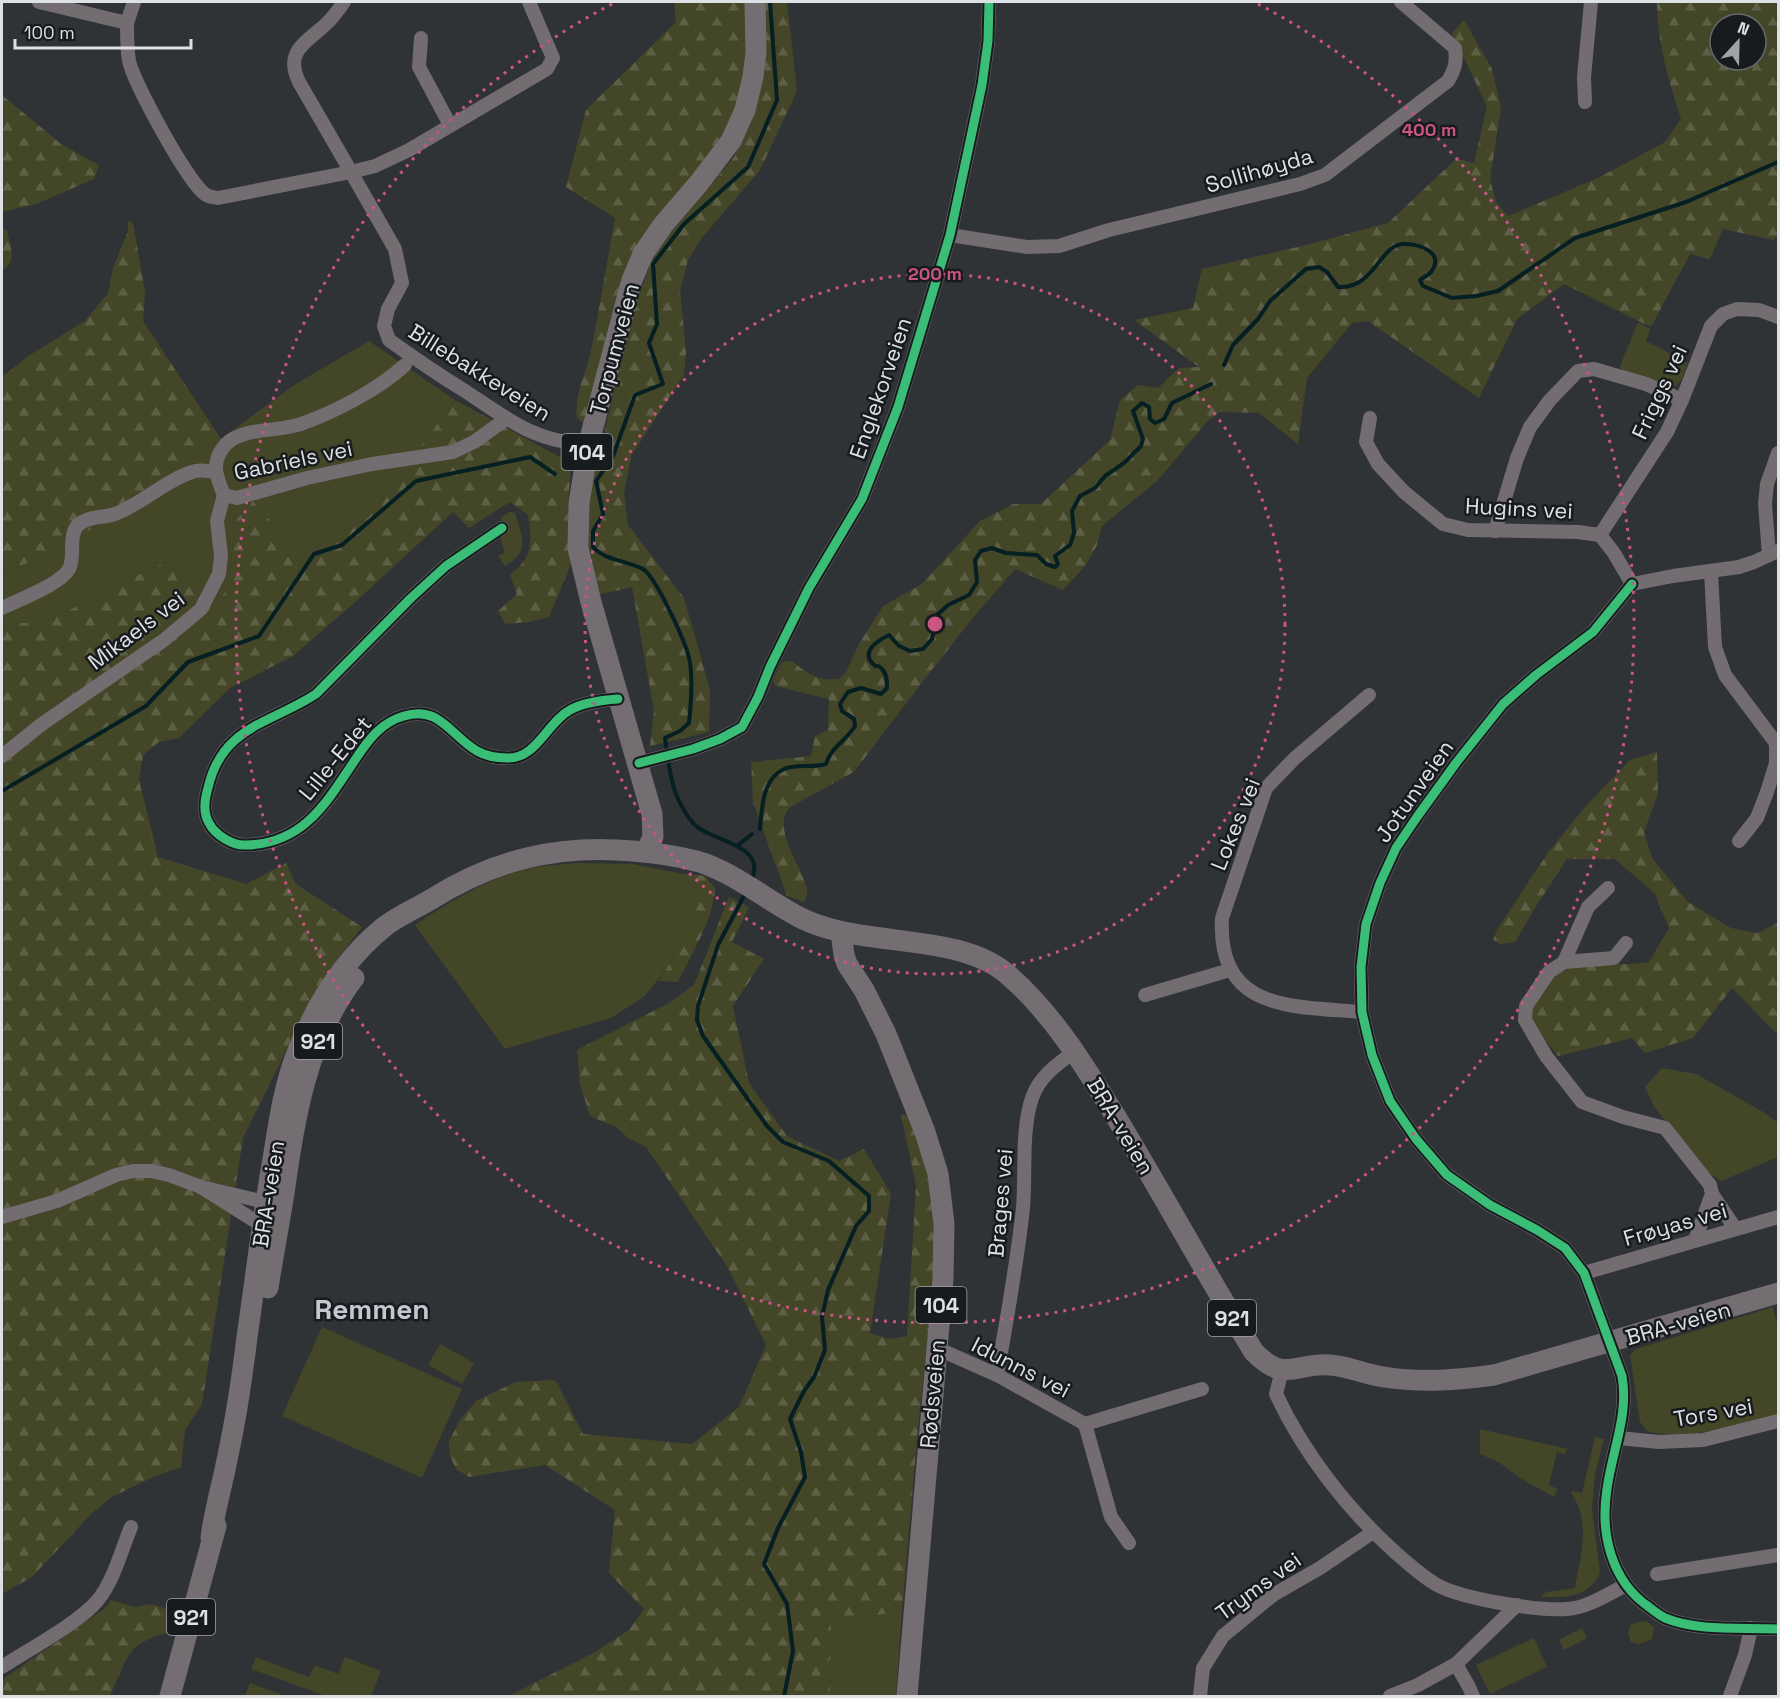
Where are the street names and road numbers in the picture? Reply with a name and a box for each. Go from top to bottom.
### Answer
street label: Sollihøyda [1202,141,1316,199]
street label: Torpumveien [583,280,645,418]
street label: Englekorveien [843,314,917,462]
street label: Billebakkeveien [404,317,556,427]
street label: Friggs vei [1625,340,1693,444]
street label: Gabriels vei [231,434,355,486]
road number: 104 [562,434,612,470]
street label: Hugins vei [1464,491,1574,525]
street label: Mikaels vei [82,585,190,675]
street label: Lille-Edet [293,710,377,806]
street label: Jotunveien [1368,734,1460,848]
street label: Lokes vei [1204,774,1266,874]
road number: 921 [294,1023,342,1059]
street label: BRA-veien [1081,1072,1161,1180]
street label: BRA-veien [246,1138,290,1250]
street label: Brages vei [981,1147,1019,1259]
street label: Frøyas vei [1620,1196,1730,1252]
road number: 104 [916,1287,966,1323]
street label: BRA-veien [1622,1295,1734,1351]
road number: 921 [1208,1300,1256,1336]
street label: Idunns vei [967,1330,1075,1404]
street label: Rødsveien [913,1338,951,1450]
street label: Tors vei [1671,1391,1755,1433]
street label: Tryms vei [1210,1546,1306,1626]
road number: 921 [167,1599,215,1635]

